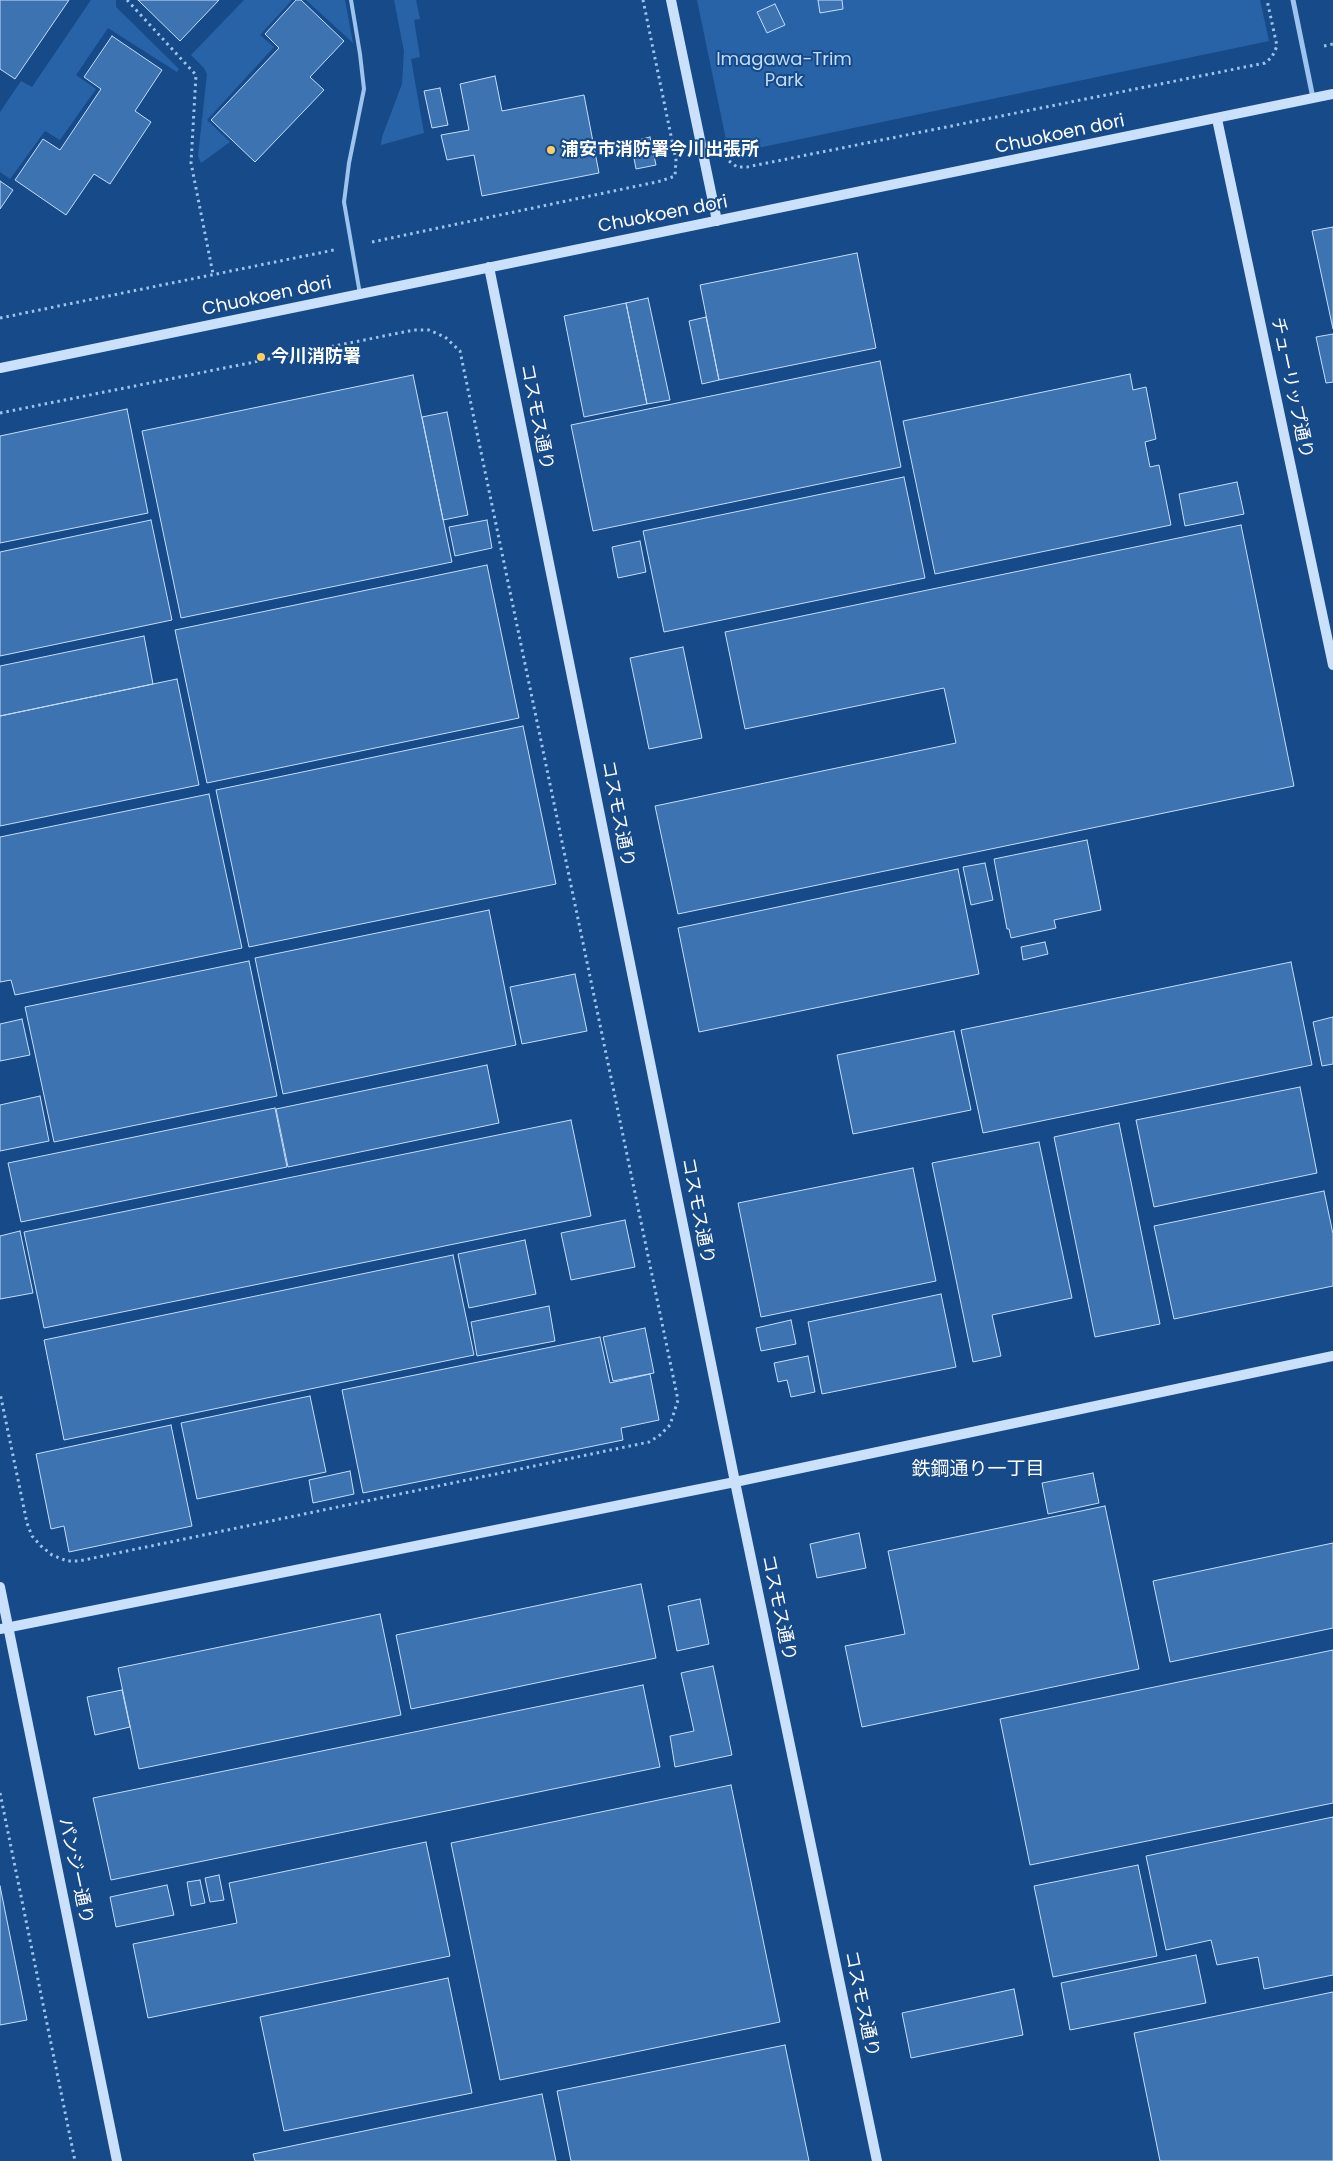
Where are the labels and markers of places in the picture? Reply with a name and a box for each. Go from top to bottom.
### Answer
place label: 浦安市消防署今川出張所 [561,139,759,161]
marker: 浦安市消防署今川出張所 [545,144,557,156]
place label: 今川消防署 [271,346,361,368]
marker: 今川消防署 [255,351,267,363]

